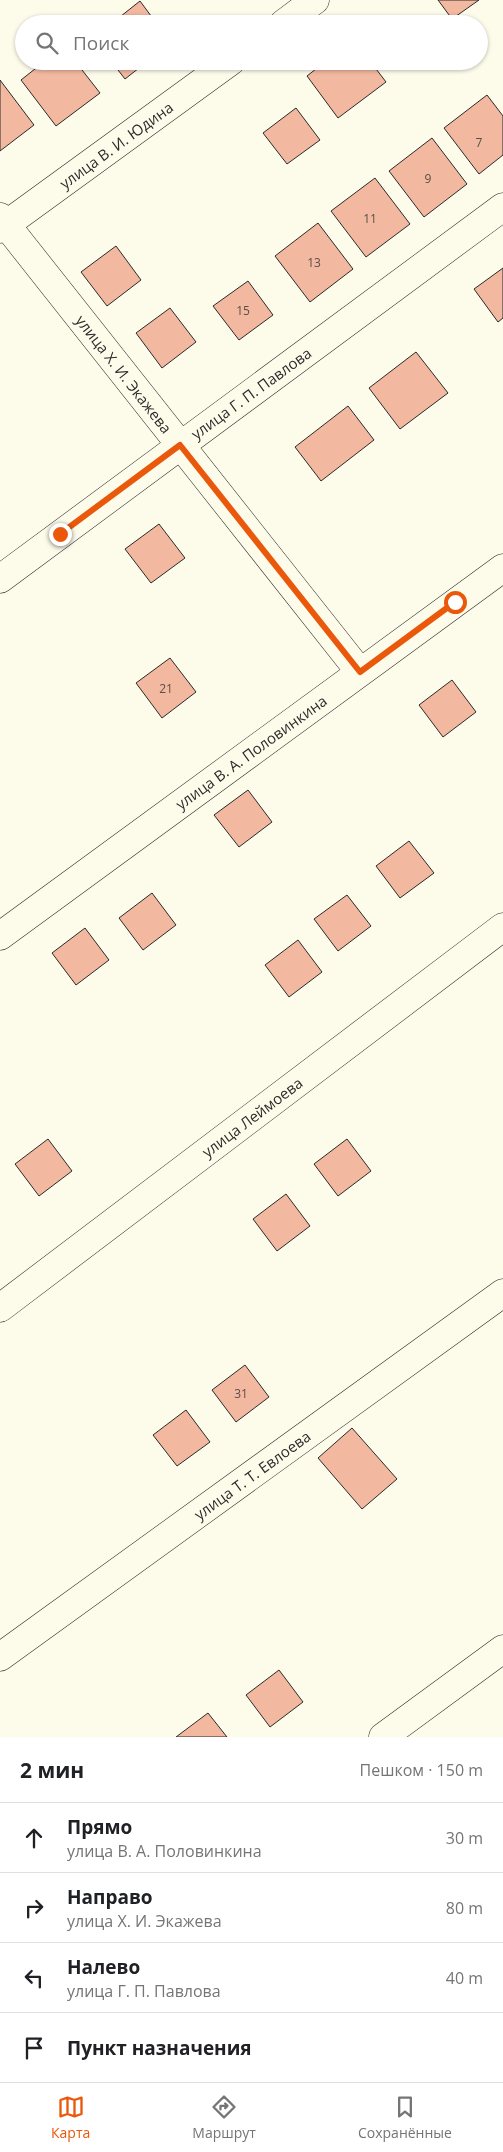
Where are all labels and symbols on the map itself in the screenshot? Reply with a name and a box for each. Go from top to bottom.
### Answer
street label: улица В. И. Юдина [55,97,177,193]
house number: 7 [476,134,483,151]
house number: 9 [425,170,432,187]
house number: 11 [363,210,377,227]
house number: 13 [307,254,321,271]
house number: 15 [236,302,250,319]
street label: улица Х. И. Экажева [72,311,176,437]
street label: улица Г. П. Павлова [187,343,315,443]
route end [49,523,72,546]
route start [444,591,467,614]
house number: 21 [159,680,173,697]
street label: улица В. А. Половинкина [171,690,331,814]
street label: улица Леймоева [198,1073,306,1161]
house number: 31 [234,1385,248,1402]
street label: улица Т. Т. Евлоева [190,1426,314,1524]

